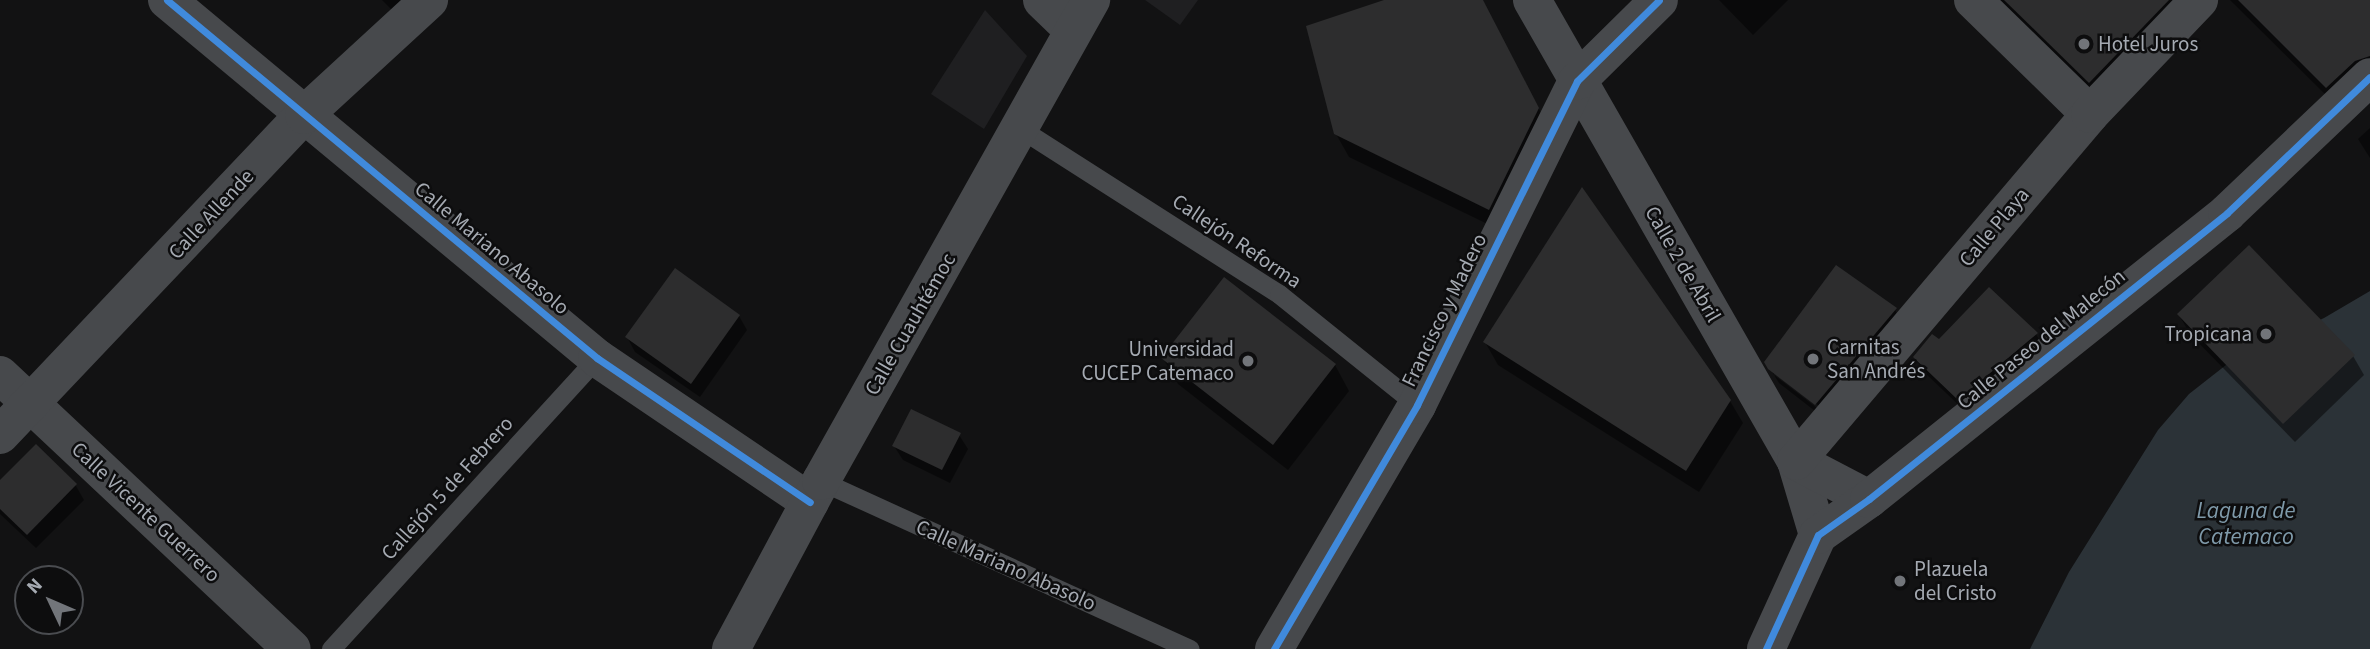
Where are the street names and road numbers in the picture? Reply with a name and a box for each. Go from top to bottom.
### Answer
street label: Calle Allende [163,164,259,264]
street label: Calle Mariano Abasolo [410,176,574,320]
street label: Calle Playa [1954,182,2034,272]
street label: Callejón Reforma [1168,188,1306,294]
street label: Calle 2 de Abril [1640,202,1726,326]
street label: Francisco y Madero [1396,229,1492,391]
street label: Calle Cuauhtémoc [859,248,961,400]
street label: Calle Paseo del Malecón [1952,263,2130,415]
street label: Callejón 5 de Febrero [376,411,518,565]
street label: Calle Vicente Guerrero [66,437,226,587]
street label: Calle Mariano Abasolo [912,514,1100,616]

